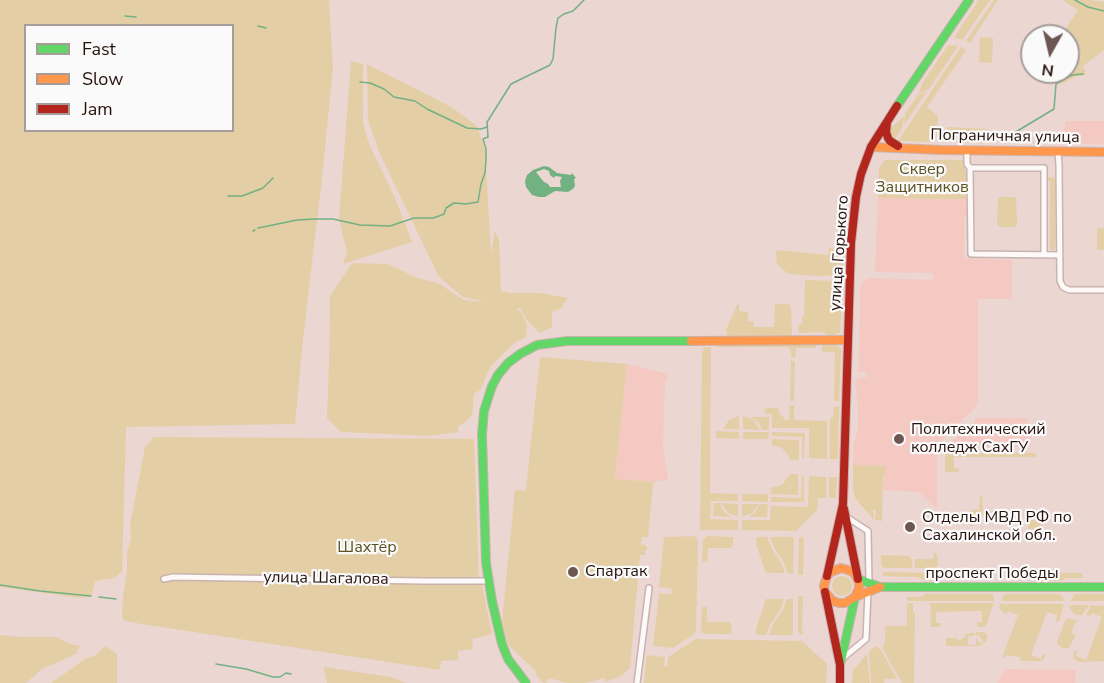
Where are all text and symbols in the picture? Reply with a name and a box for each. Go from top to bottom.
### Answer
legend [24,24,234,132]
north arrow [1020,24,1080,84]
text: Fast [82,37,116,61]
text: N [1040,58,1055,82]
text: Slow [82,67,123,91]
text: Jam [82,97,113,121]
street label: Пограничная улица [930,126,1080,148]
park label: Сквер Защитников [875,160,969,198]
street label: улица Горького [826,194,854,312]
place label: Политехнический колледж СахГУ [911,420,1046,458]
marker: Политехнический колледж СахГУ [892,432,906,446]
place label: Отделы МВД РФ по Сахалинской обл. [922,508,1072,546]
marker: Отделы МВД РФ по Сахалинской обл. [903,520,917,534]
park label: Шахтёр [337,538,397,558]
place label: Спартак [585,562,647,582]
street label: проспект Победы [925,564,1059,584]
marker: Спартак [566,565,580,579]
street label: улица Шагалова [263,568,389,590]

